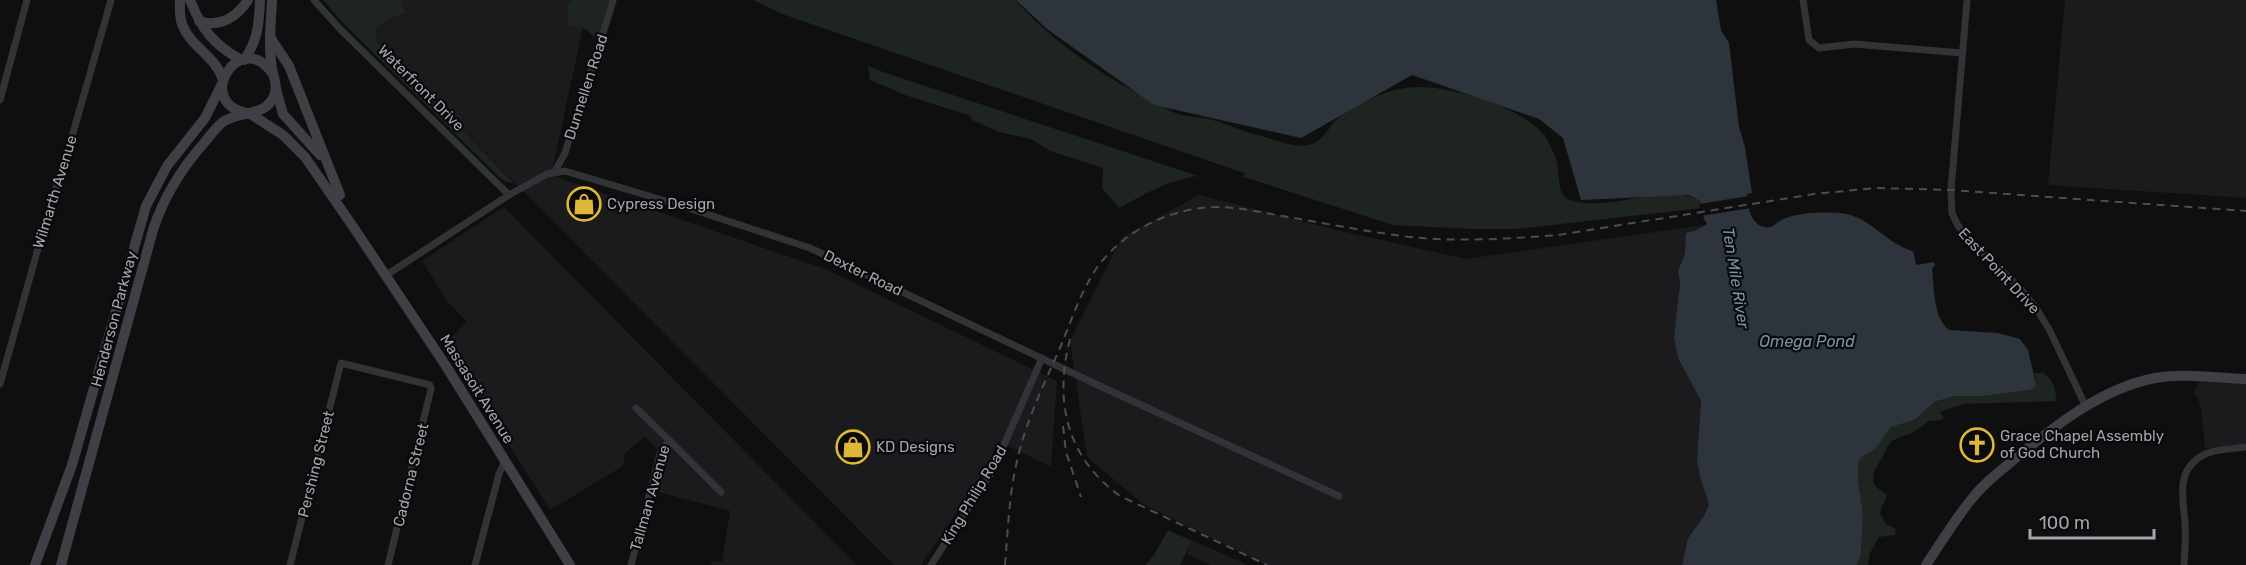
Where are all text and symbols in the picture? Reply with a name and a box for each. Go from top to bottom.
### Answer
street label: Dunnellen Road [560,32,612,142]
street label: Waterfront Drive [374,41,468,135]
street label: Wilmarth Avenue [29,133,81,251]
shop icon: Cypress Design [566,186,602,222]
place label: Cypress Design [607,195,715,213]
street label: East Point Drive [1955,224,2043,318]
water label: Ten Mile River [1719,226,1753,331]
street label: Dexter Road [821,246,905,300]
street label: Henderson Parkway [87,249,141,389]
street label: Massasoit Avenue [436,331,518,447]
water label: Omega Pond [1759,332,1855,351]
street label: Pershing Street [294,409,338,519]
street label: Cadorna Street [389,421,433,529]
church icon: Grace Chapel Assembly of God Church [1959,427,1995,463]
place label: Grace Chapel Assembly of God Church [2000,427,2164,462]
shop icon: KD Designs [835,429,871,465]
place label: KD Designs [876,438,955,456]
street label: King Philip Road [937,442,1011,548]
street label: Tallman Avenue [626,443,674,553]
scale bar [2030,502,2154,540]
text: 100 m [2039,512,2090,534]

